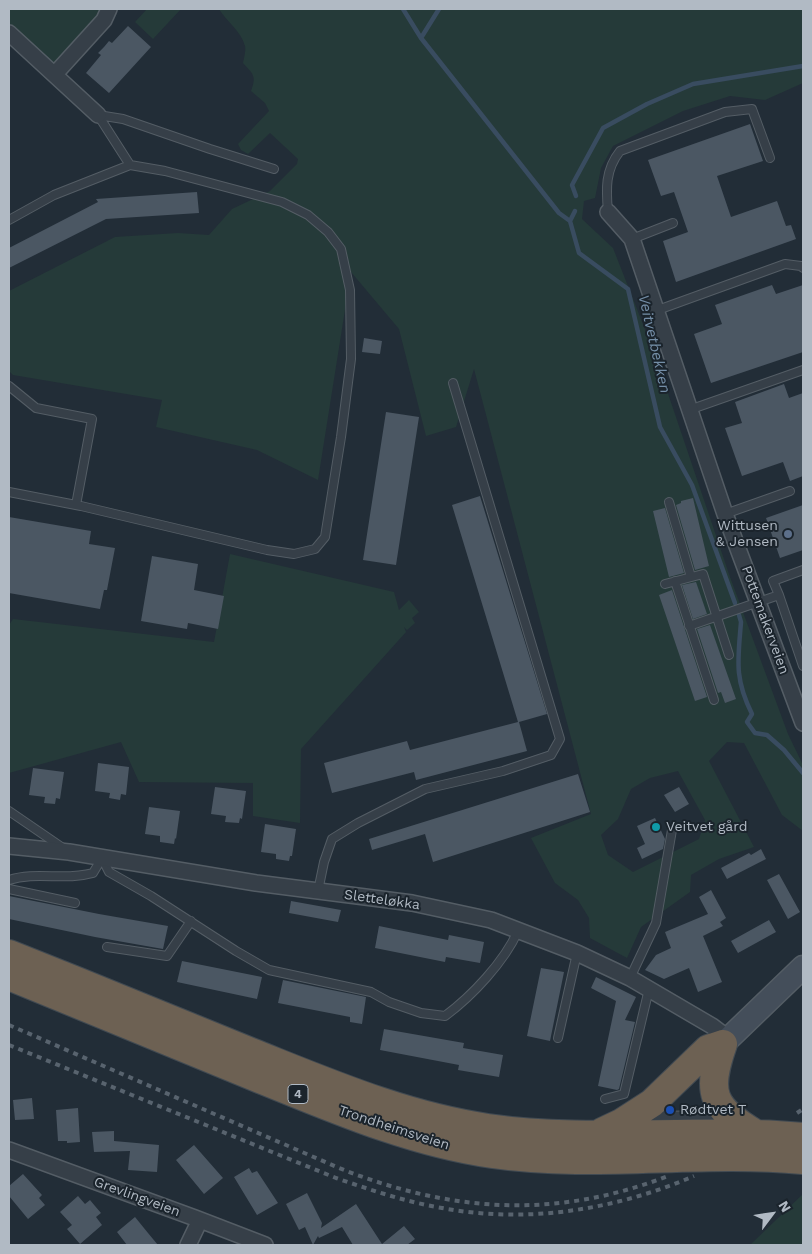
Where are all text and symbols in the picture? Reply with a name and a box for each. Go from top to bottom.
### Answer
water label: Veitvetbekken [634,293,674,395]
place label: Wittusen & Jensen [716,518,778,550]
marker: Wittusen & Jensen [782,528,794,540]
street label: Pottemakerveien [738,563,792,677]
place label: Veitvet gård [666,819,748,835]
marker: Veitvet gård [650,821,662,833]
street label: Sletteløkka [343,886,421,914]
road number: 4 [288,1084,308,1104]
street label: Trondheimsveien [336,1102,452,1154]
place label: Rødtvet T [680,1102,746,1118]
marker: Rødtvet T [664,1104,676,1116]
street label: Grevlingveien [91,1174,183,1220]
north arrow [747,1189,797,1239]
text: N [775,1198,794,1215]

